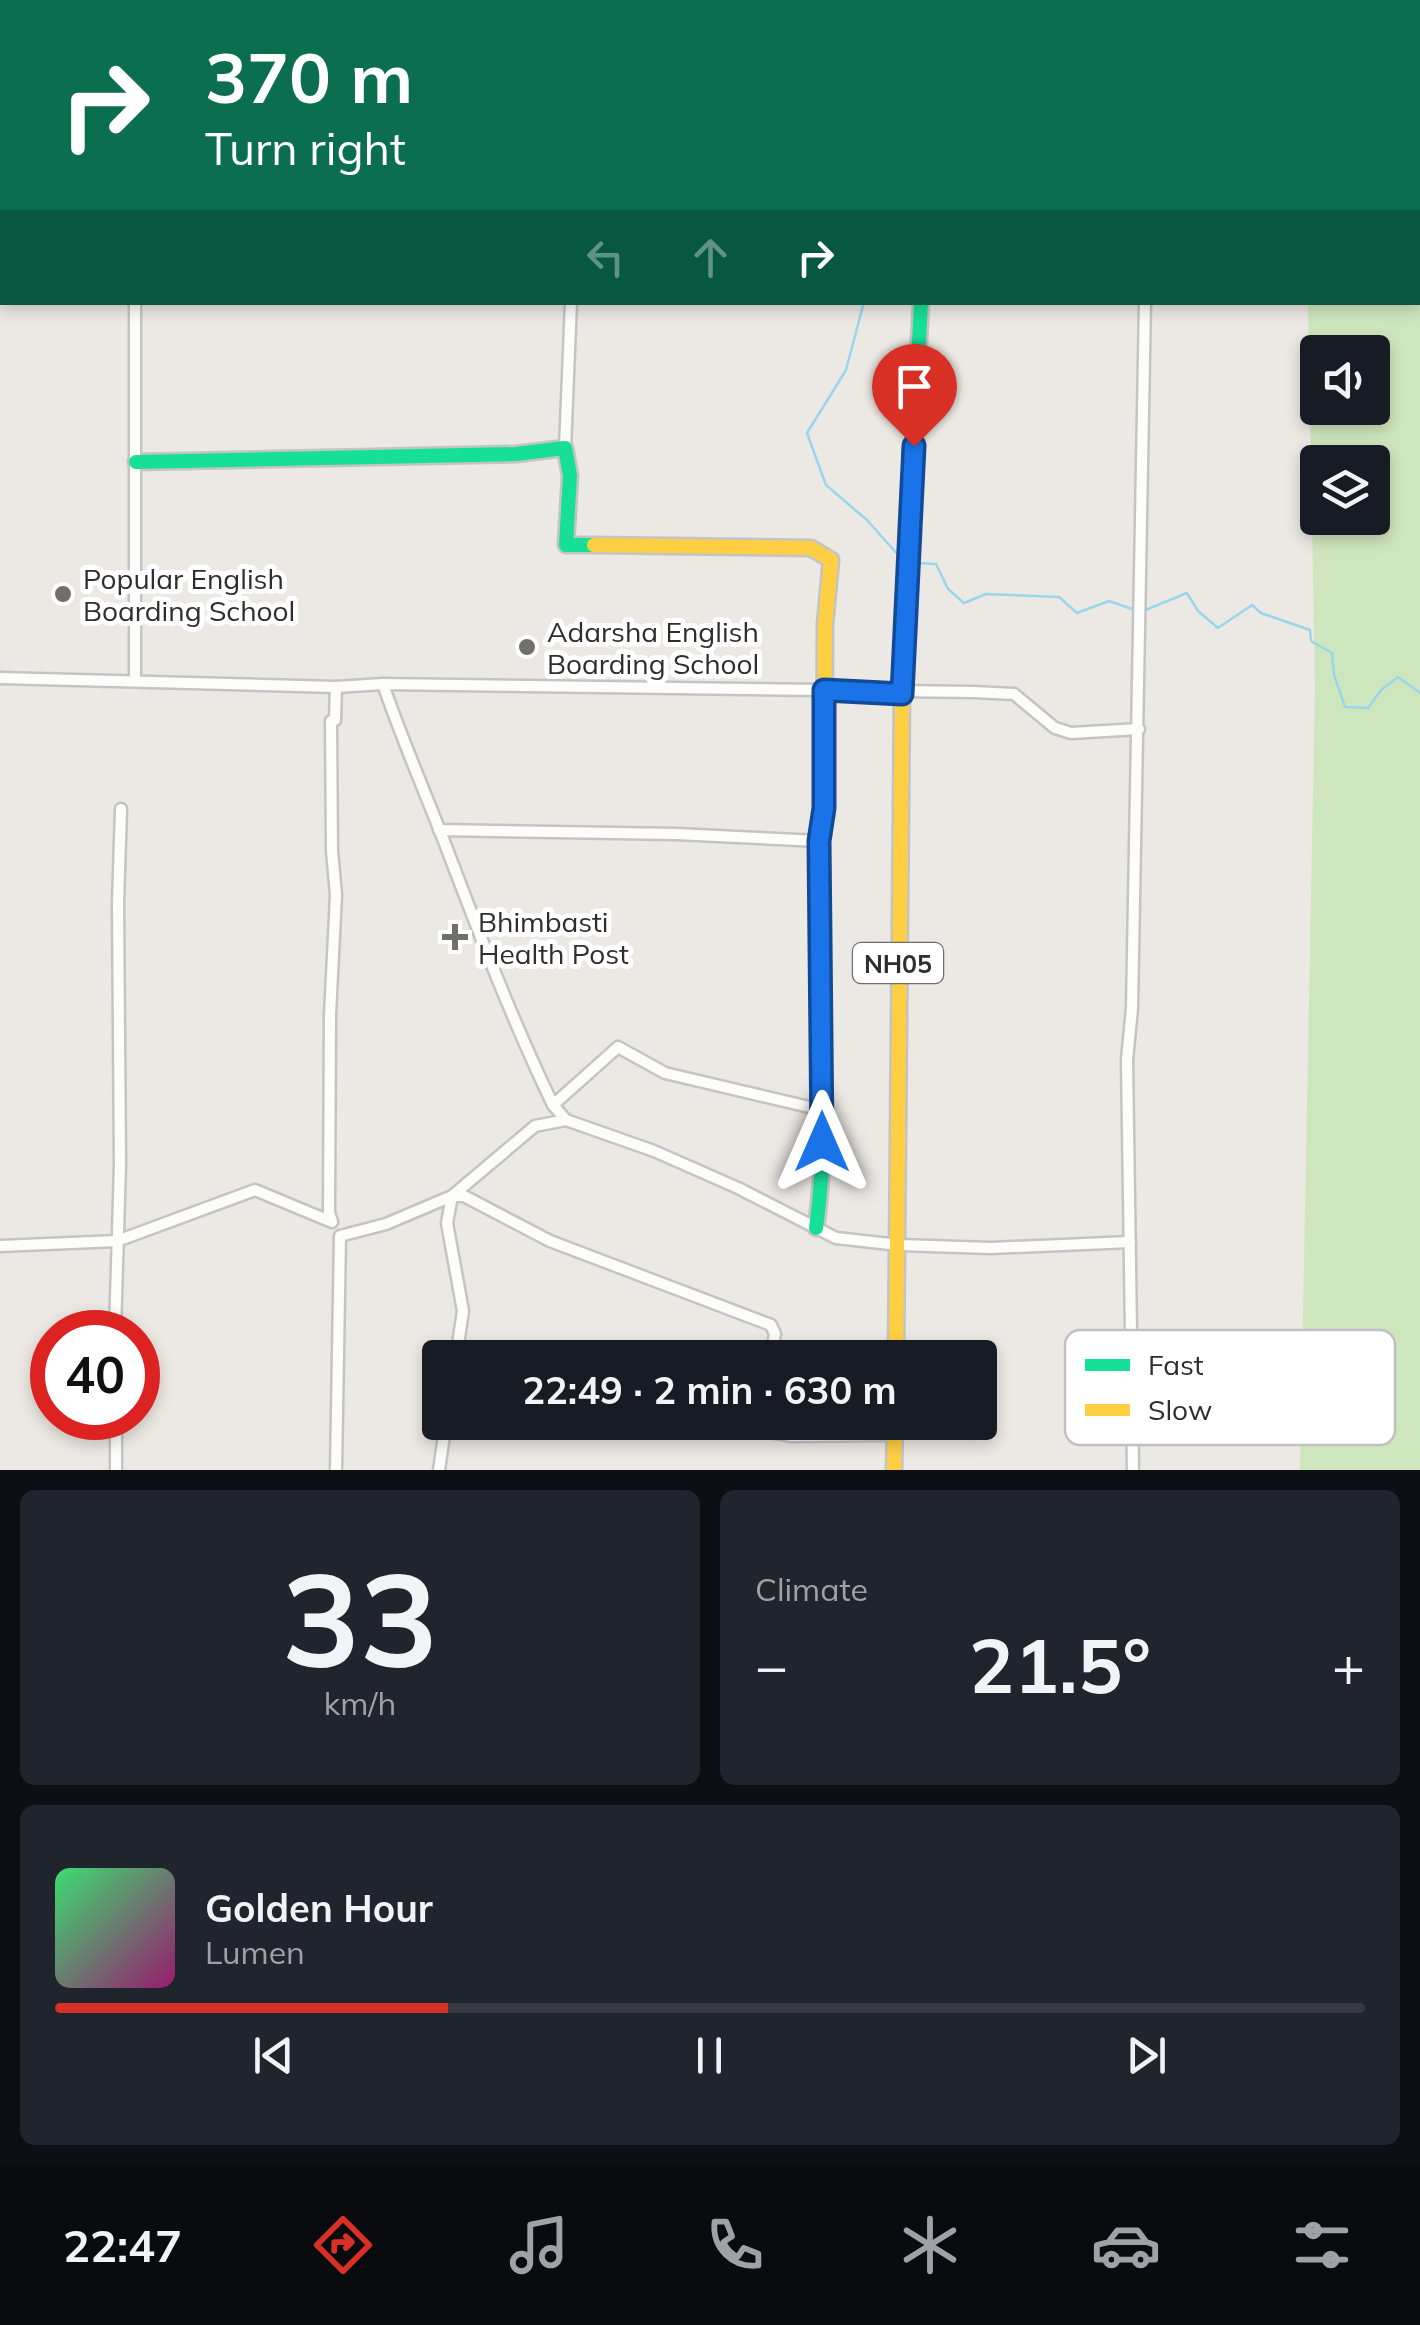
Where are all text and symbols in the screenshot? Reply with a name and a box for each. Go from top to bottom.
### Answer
text: 370 m [205,33,413,121]
icon: right [40,40,170,170]
text: Turn right [205,120,406,176]
icon: left [578,230,633,285]
icon: ahead [683,230,738,285]
icon: right [788,230,843,285]
map controls [1300,335,1390,535]
button: sound [1300,335,1390,425]
pin [872,344,957,447]
icon: arrive [887,359,942,414]
button: layers [1300,445,1390,535]
place label: Popular English Boarding School [83,561,295,628]
marker: Popular English Boarding School [52,583,74,605]
place label: Adarsha English Boarding School [547,614,759,681]
marker: Adarsha English Boarding School [516,636,538,658]
place label: Bhimbasti Health Post [478,904,629,971]
marker: Bhimbasti Health Post [442,924,468,950]
road number: NH05 [853,943,943,983]
position arrow [770,1090,874,1194]
speed limit sign: 40 [30,1310,160,1440]
legend [1065,1330,1395,1445]
text: Fast [1148,1347,1204,1382]
text: 22:49 · 2 min · 630 m [522,1366,897,1414]
text: Slow [1148,1392,1212,1427]
text: 33 [282,1536,438,1700]
text: Climate [755,1569,868,1609]
text: 21.5° [969,1618,1151,1712]
text: − [755,1631,788,1700]
text: + [1332,1631,1365,1700]
text: km/h [324,1683,396,1723]
text: Golden Hour [205,1884,433,1932]
text: Lumen [205,1932,305,1972]
icon: previous [246,2028,301,2083]
icon: pause [682,2028,737,2083]
icon: next [1119,2028,1174,2083]
icon: directions [308,2210,378,2280]
icon: music [504,2210,574,2280]
icon: phone [700,2210,770,2280]
icon: climate [895,2210,965,2280]
icon: car [1091,2210,1161,2280]
icon: filters [1287,2210,1357,2280]
text: 22:47 [63,2217,182,2273]

